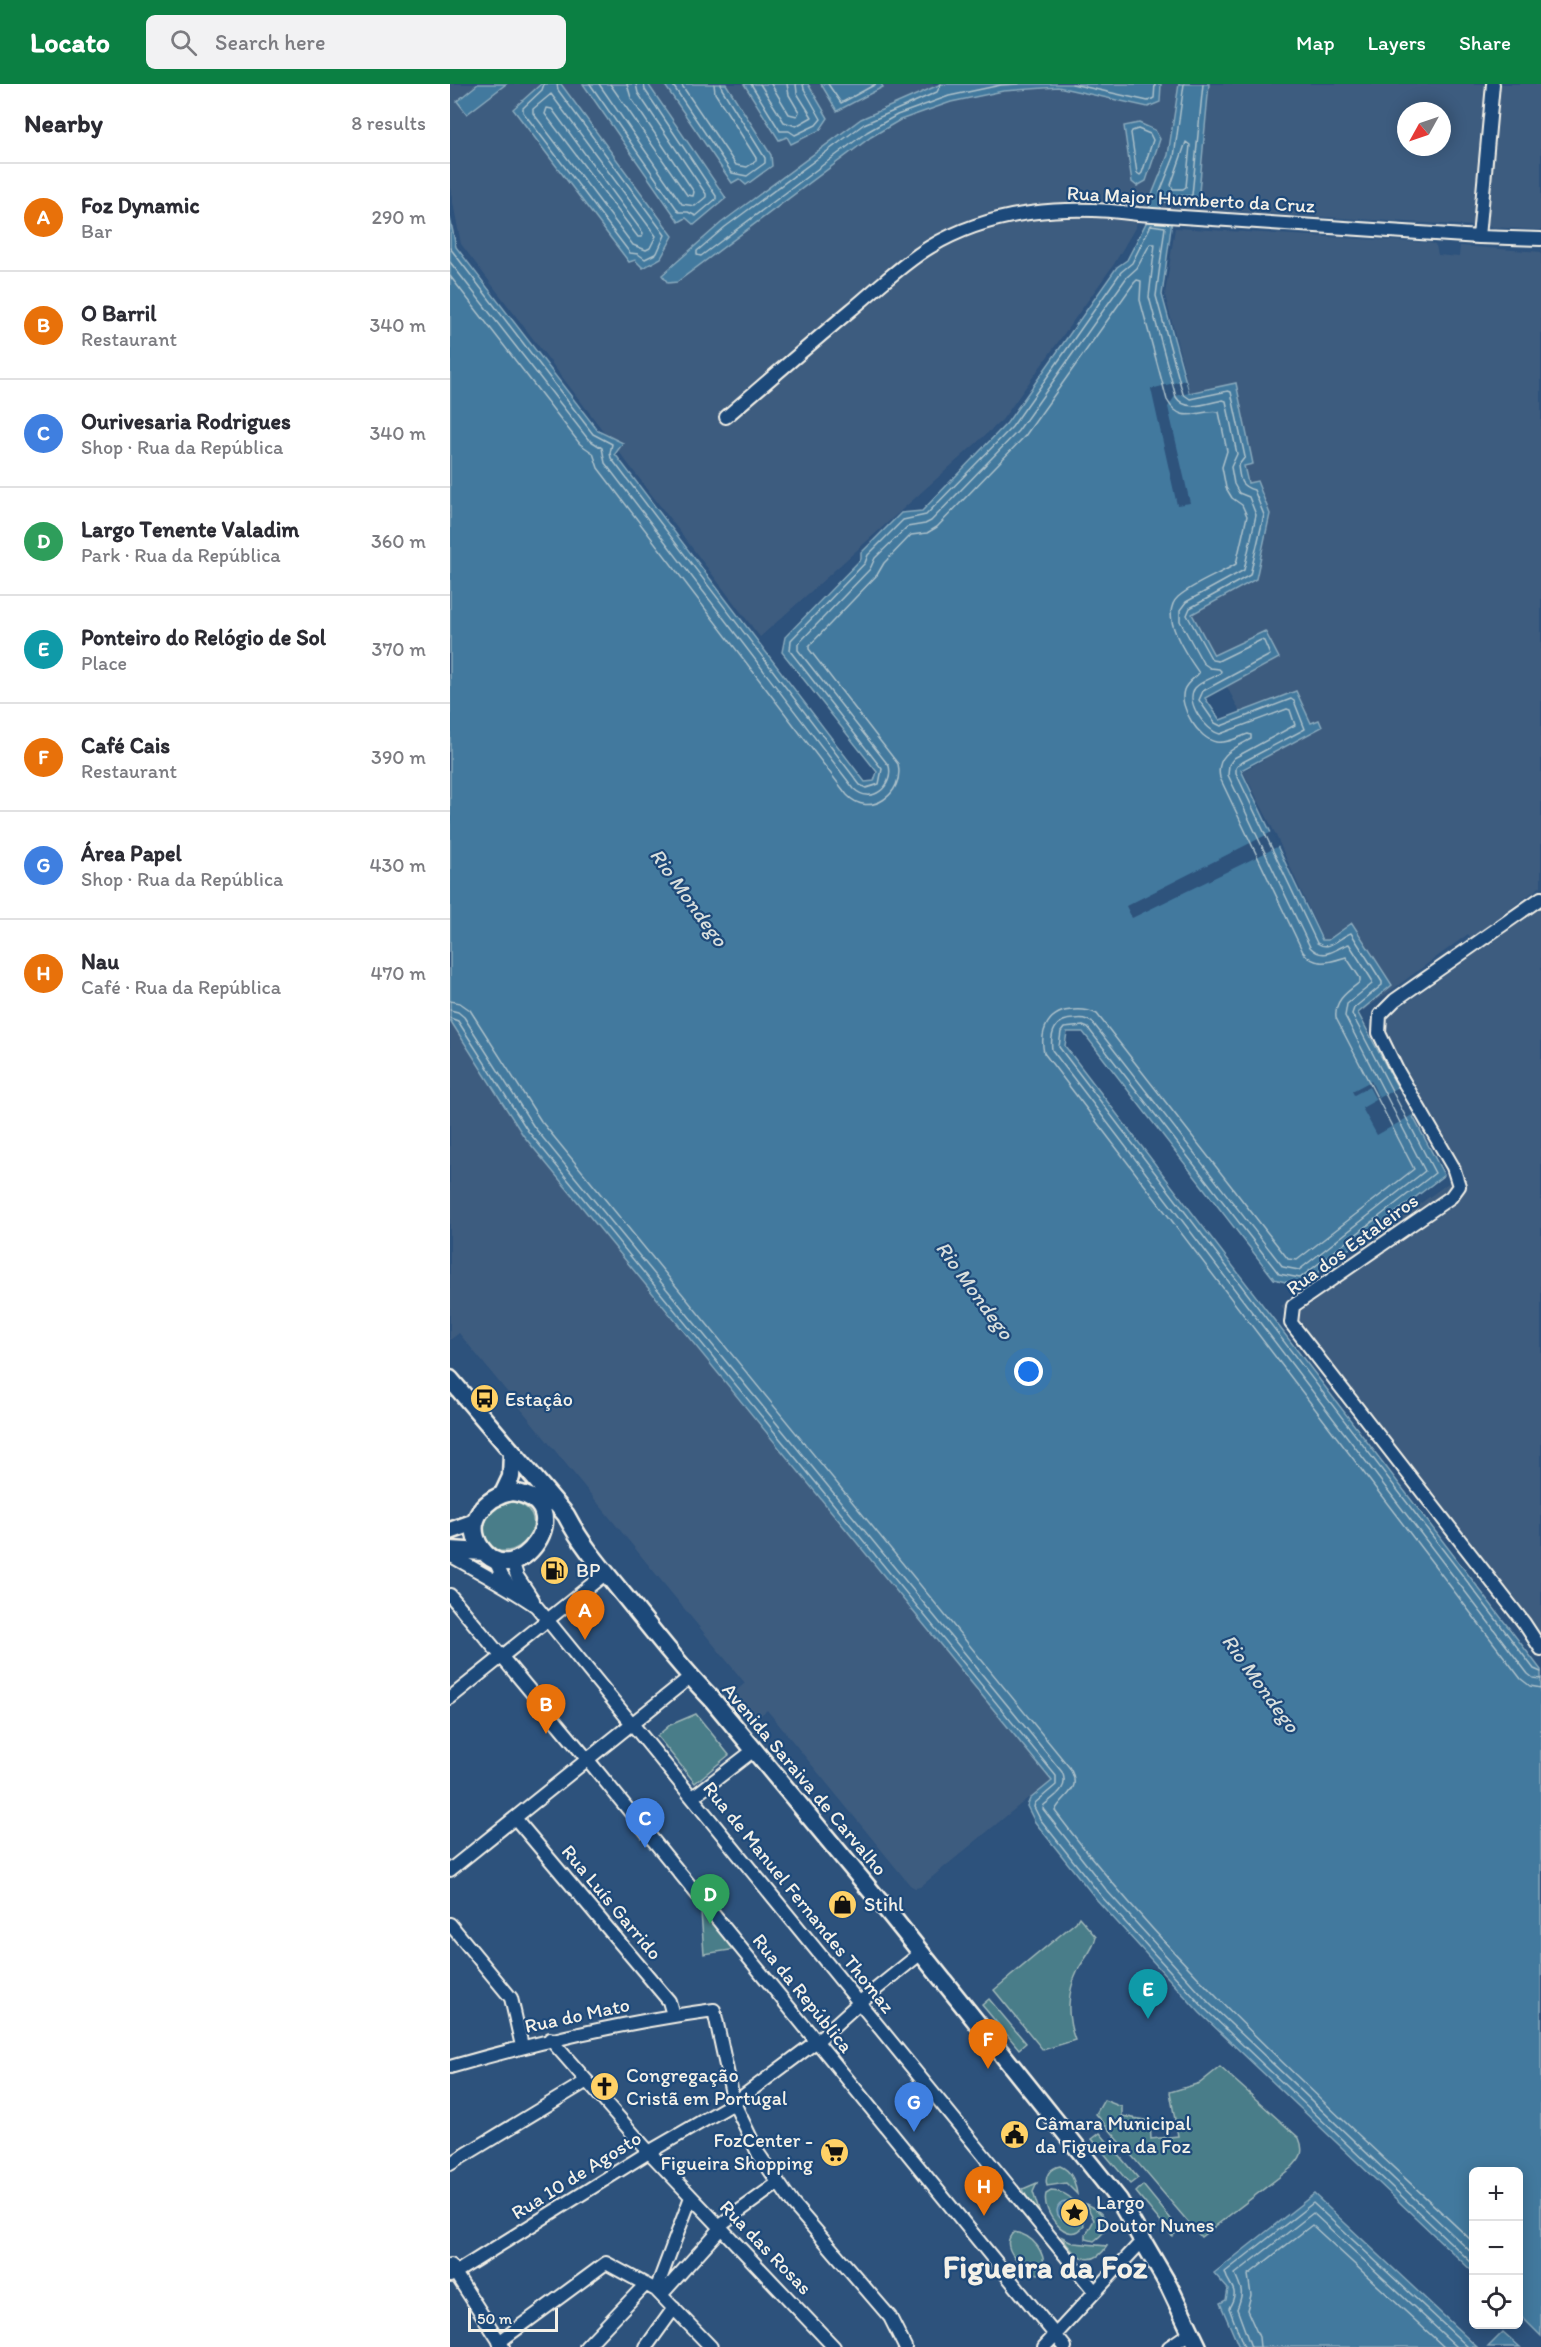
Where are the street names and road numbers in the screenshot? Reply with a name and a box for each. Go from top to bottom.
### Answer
street label: Rua Major Humberto da Cruz [1066,181,1317,218]
street label: Rua dos Estaleiros [1281,1188,1423,1300]
street label: Avenida Saraiva de Carvalho [717,1678,893,1880]
street label: Rua de Manuel Fernandes Thomaz [698,1776,900,2018]
street label: Rua Luís Garrido [557,1839,667,1965]
street label: Rua da República [748,1929,859,2058]
street label: Rua do Mato [522,1992,632,2038]
street label: Rua 10 de Agosto [507,2125,645,2225]
street label: Rua das Rosas [715,2195,817,2299]

